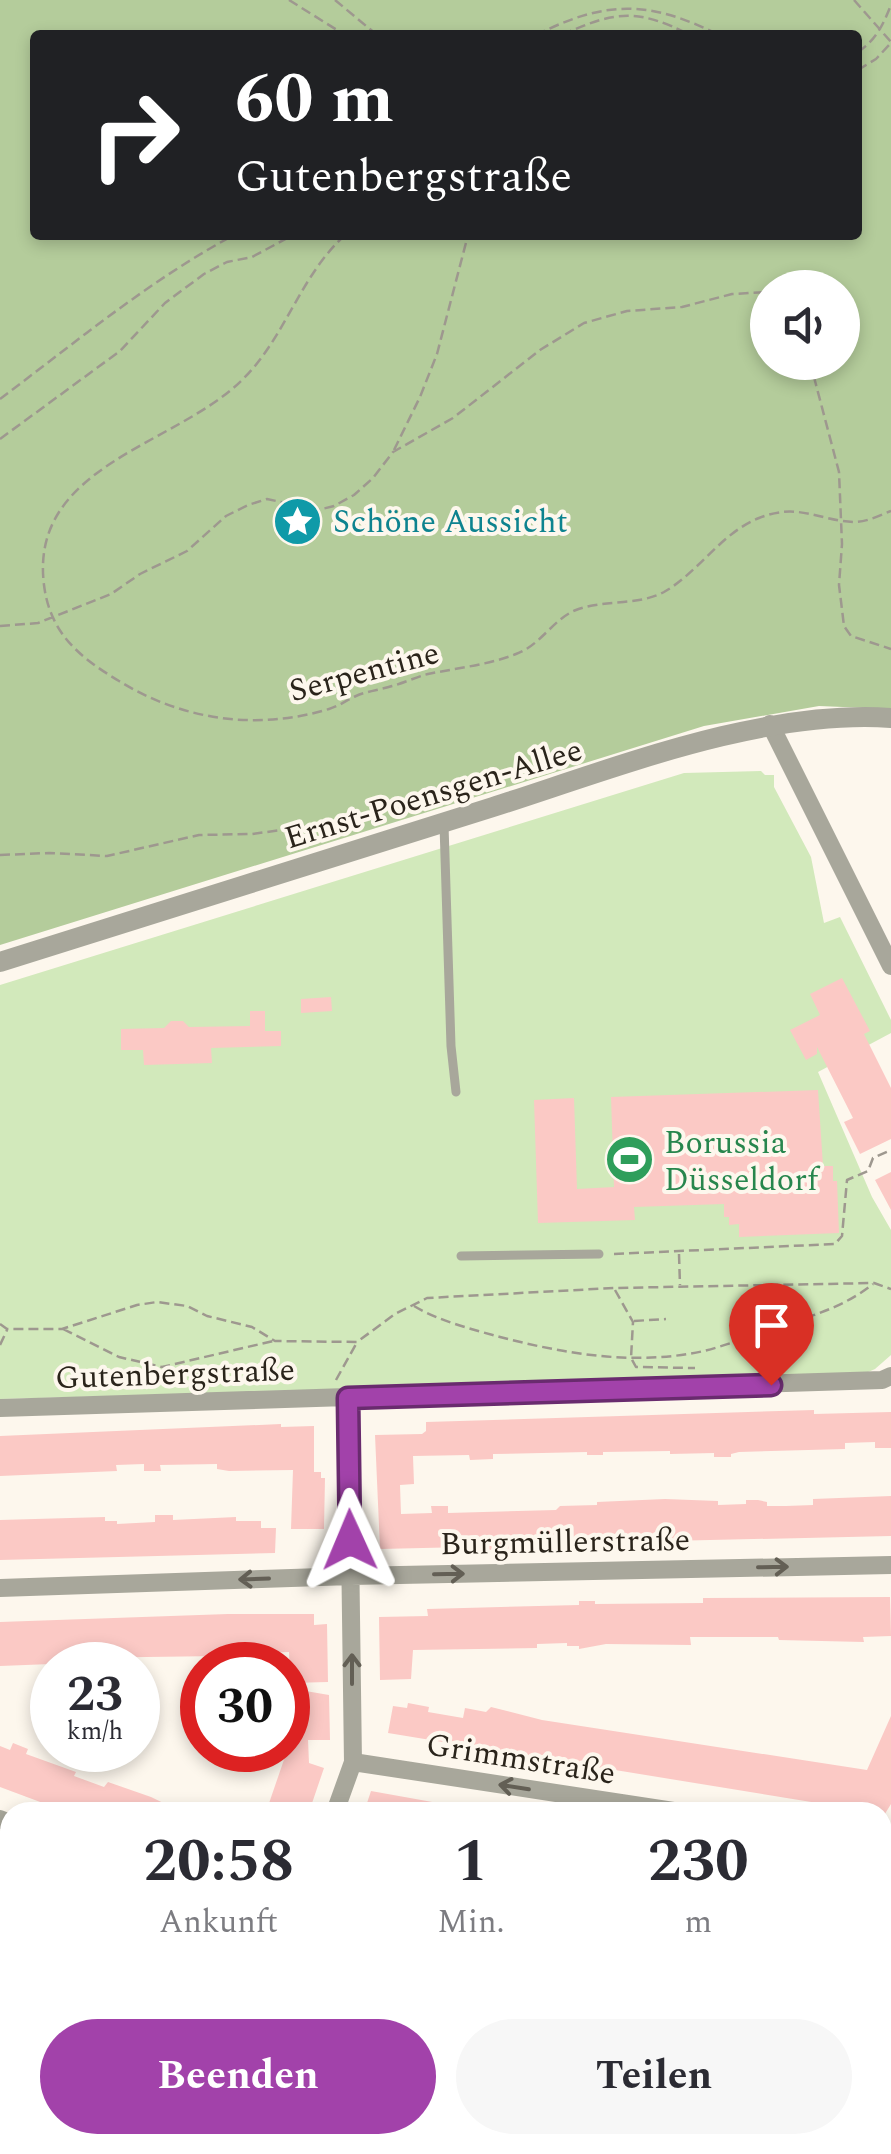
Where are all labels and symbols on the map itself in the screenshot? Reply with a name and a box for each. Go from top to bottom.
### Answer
place icon: Schöne Aussicht [272,495,324,547]
place label: Schöne Aussicht [333,498,568,547]
street label: Serpentine [284,629,445,716]
street label: Ernst-Poensgen-Allee [279,726,588,863]
place label: Borussia Düsseldorf [664,1119,821,1205]
sports icon: Borussia Düsseldorf [603,1134,655,1186]
pin [729,1283,814,1386]
street label: Gutenbergstraße [54,1346,296,1403]
position arrow [298,1488,402,1592]
street label: Burgmüllerstraße [440,1516,690,1569]
one-way arrow [756,1558,789,1576]
one-way arrow [432,1564,464,1583]
one-way arrow [238,1570,270,1589]
speed limit sign: 30 [180,1642,310,1772]
one-way arrow [342,1653,362,1686]
street label: Grimmstraße [423,1720,619,1799]
one-way arrow [498,1777,531,1796]

